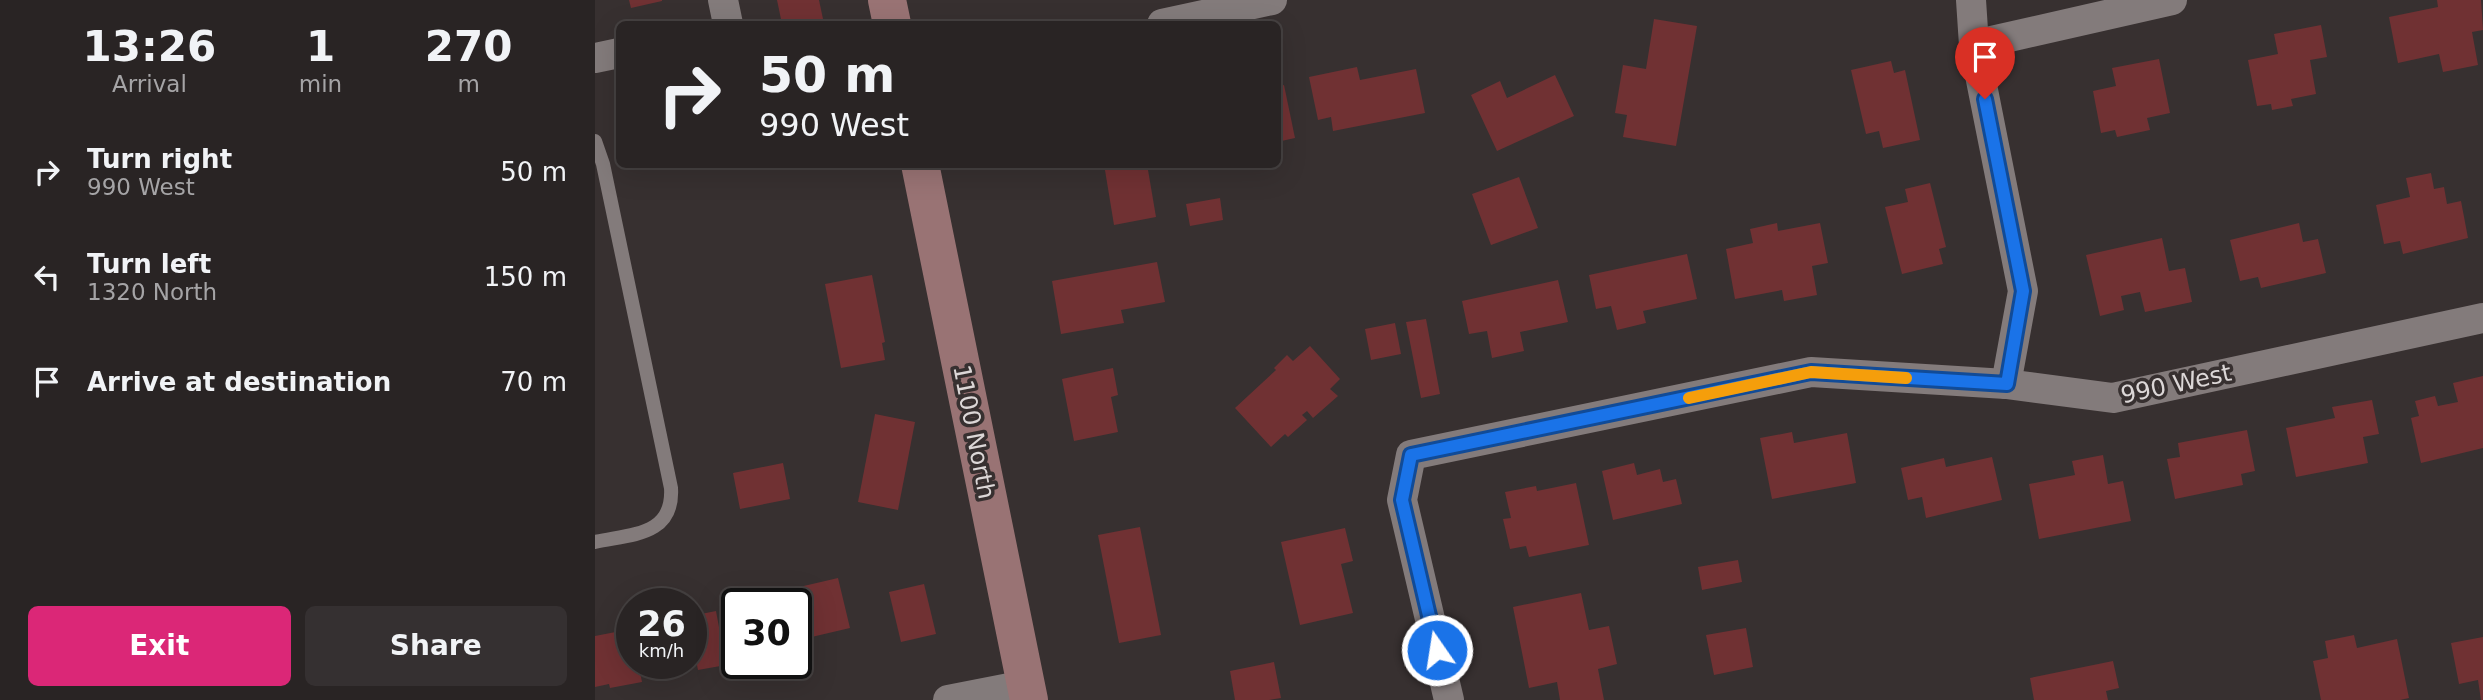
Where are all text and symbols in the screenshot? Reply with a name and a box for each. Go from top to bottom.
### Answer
text: 13:26 [83,22,216,71]
text: 1 [306,22,335,71]
text: 270 [425,22,512,71]
pin [1955,27,2015,99]
icon: arrive [1966,38,2004,76]
text: 50 m [759,47,895,104]
icon: right [644,49,735,140]
text: Arrival [112,71,187,97]
text: min [299,71,342,97]
text: m [457,71,480,97]
text: 990 West [759,106,909,144]
text: Turn right [87,144,232,174]
icon: right [28,153,66,191]
text: 50 m [500,157,567,187]
text: 990 West [87,174,195,200]
text: Turn left [87,249,211,279]
icon: left [28,258,66,296]
text: 150 m [484,262,567,292]
text: 1320 North [87,279,217,305]
street label: 990 West [2118,359,2234,409]
icon: arrive [28,363,66,401]
street label: 1100 North [947,363,1001,501]
text: Arrive at destination [87,367,391,397]
text: 70 m [500,367,567,397]
speed limit sign: 30 [721,588,812,679]
text: 26 [637,604,686,644]
button: Exit [28,606,291,686]
button: Share [305,606,567,686]
position arrow [1400,613,1474,687]
text: km/h [639,640,684,661]

